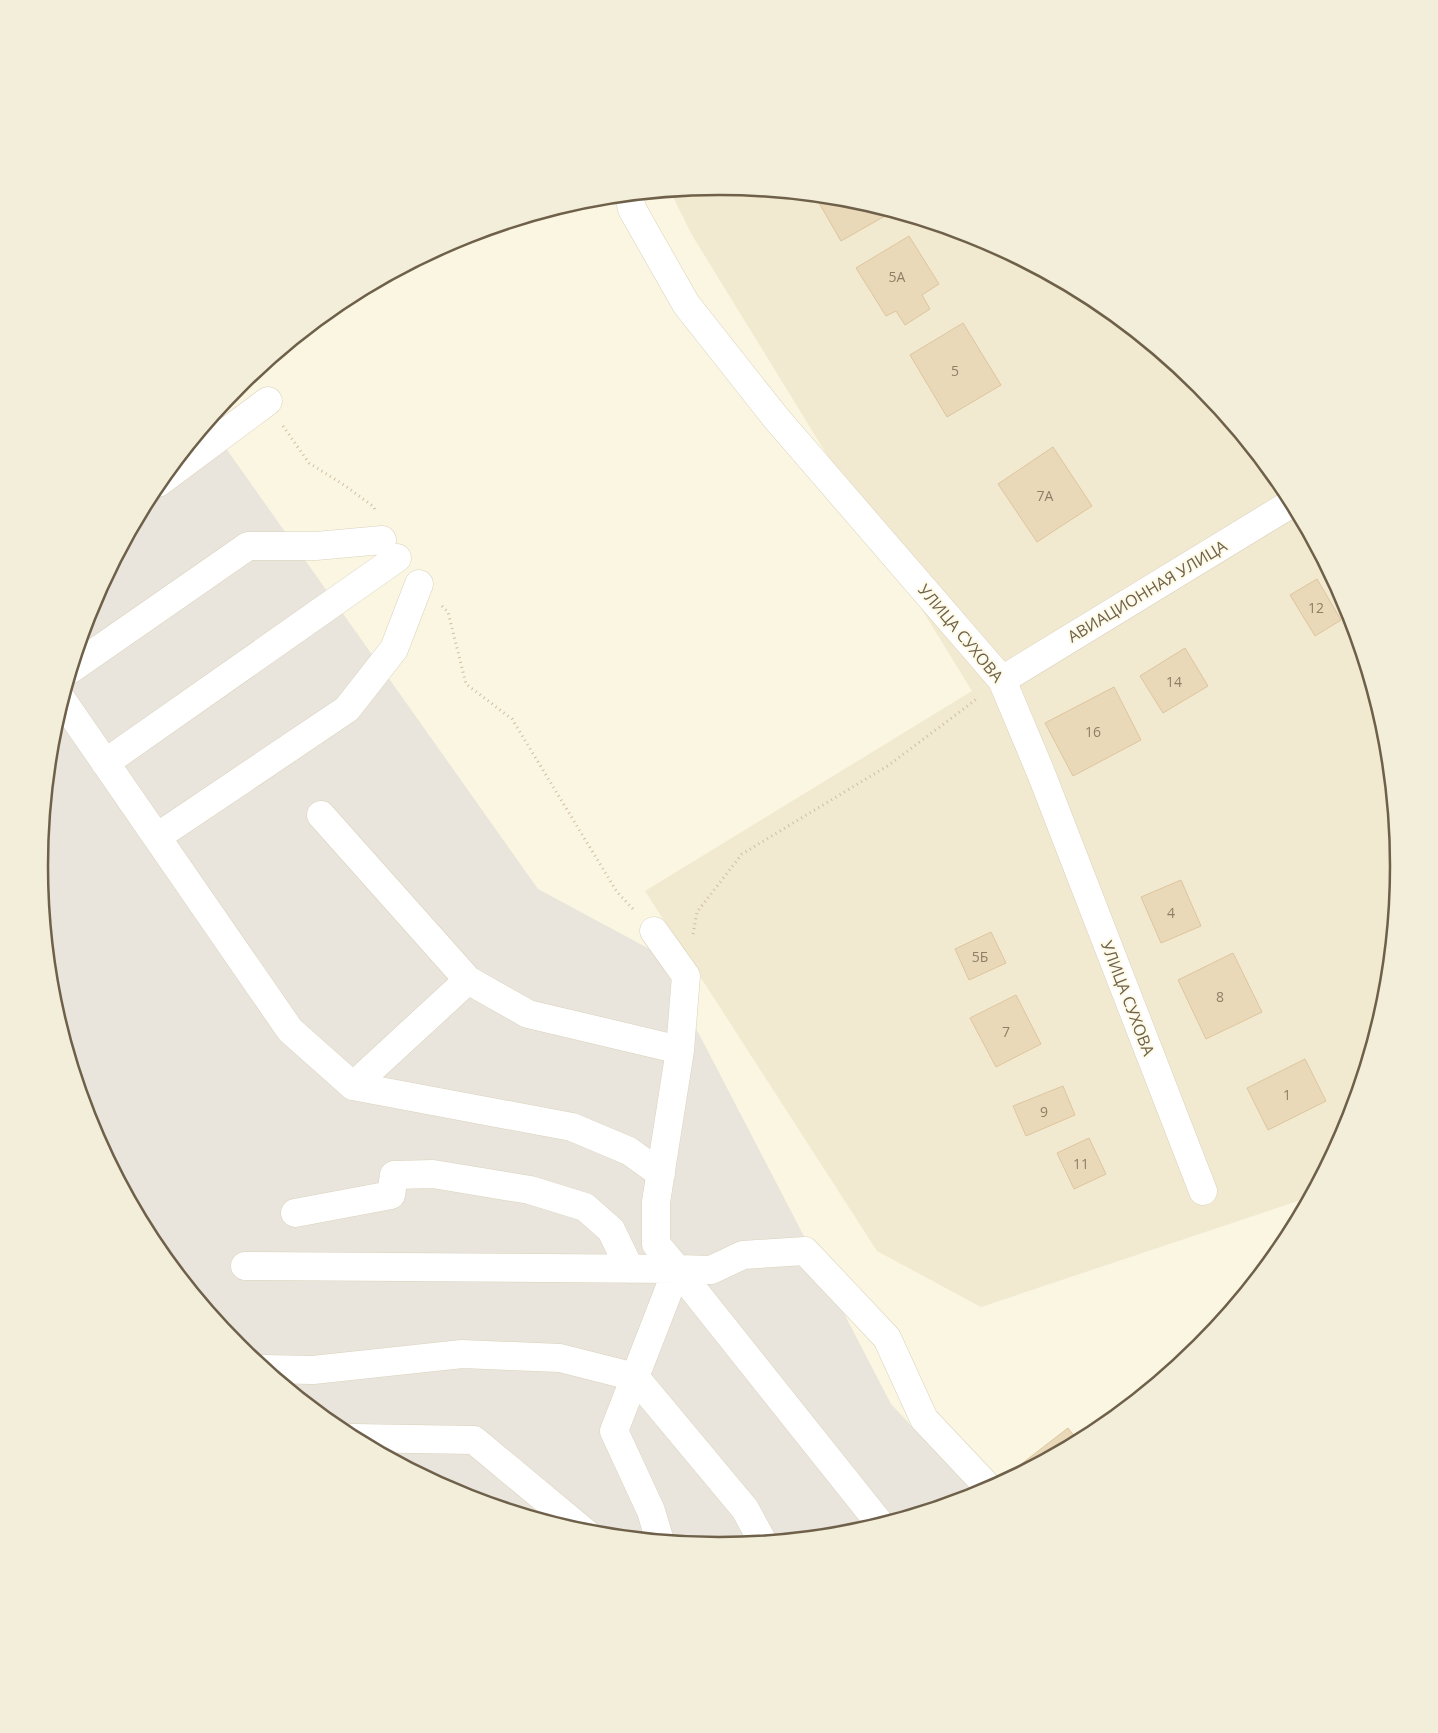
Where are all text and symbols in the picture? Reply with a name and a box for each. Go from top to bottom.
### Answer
house number: 5А [889,267,906,286]
house number: 5 [951,361,959,380]
house number: 7А [1037,486,1054,505]
street label: АВИАЦИОННАЯ УЛИЦА [1063,534,1232,647]
street label: УЛИЦА СУХОВА [914,579,1009,687]
house number: 12 [1308,598,1324,617]
house number: 14 [1166,672,1182,691]
house number: 16 [1085,722,1101,741]
house number: 4 [1167,903,1175,922]
street label: УЛИЦА СУХОВА [1096,937,1160,1059]
house number: 5Б [972,947,988,966]
house number: 8 [1216,987,1224,1006]
house number: 7 [1002,1022,1010,1041]
house number: 1 [1283,1085,1291,1104]
house number: 9 [1040,1102,1048,1121]
house number: 11 [1073,1154,1089,1173]

